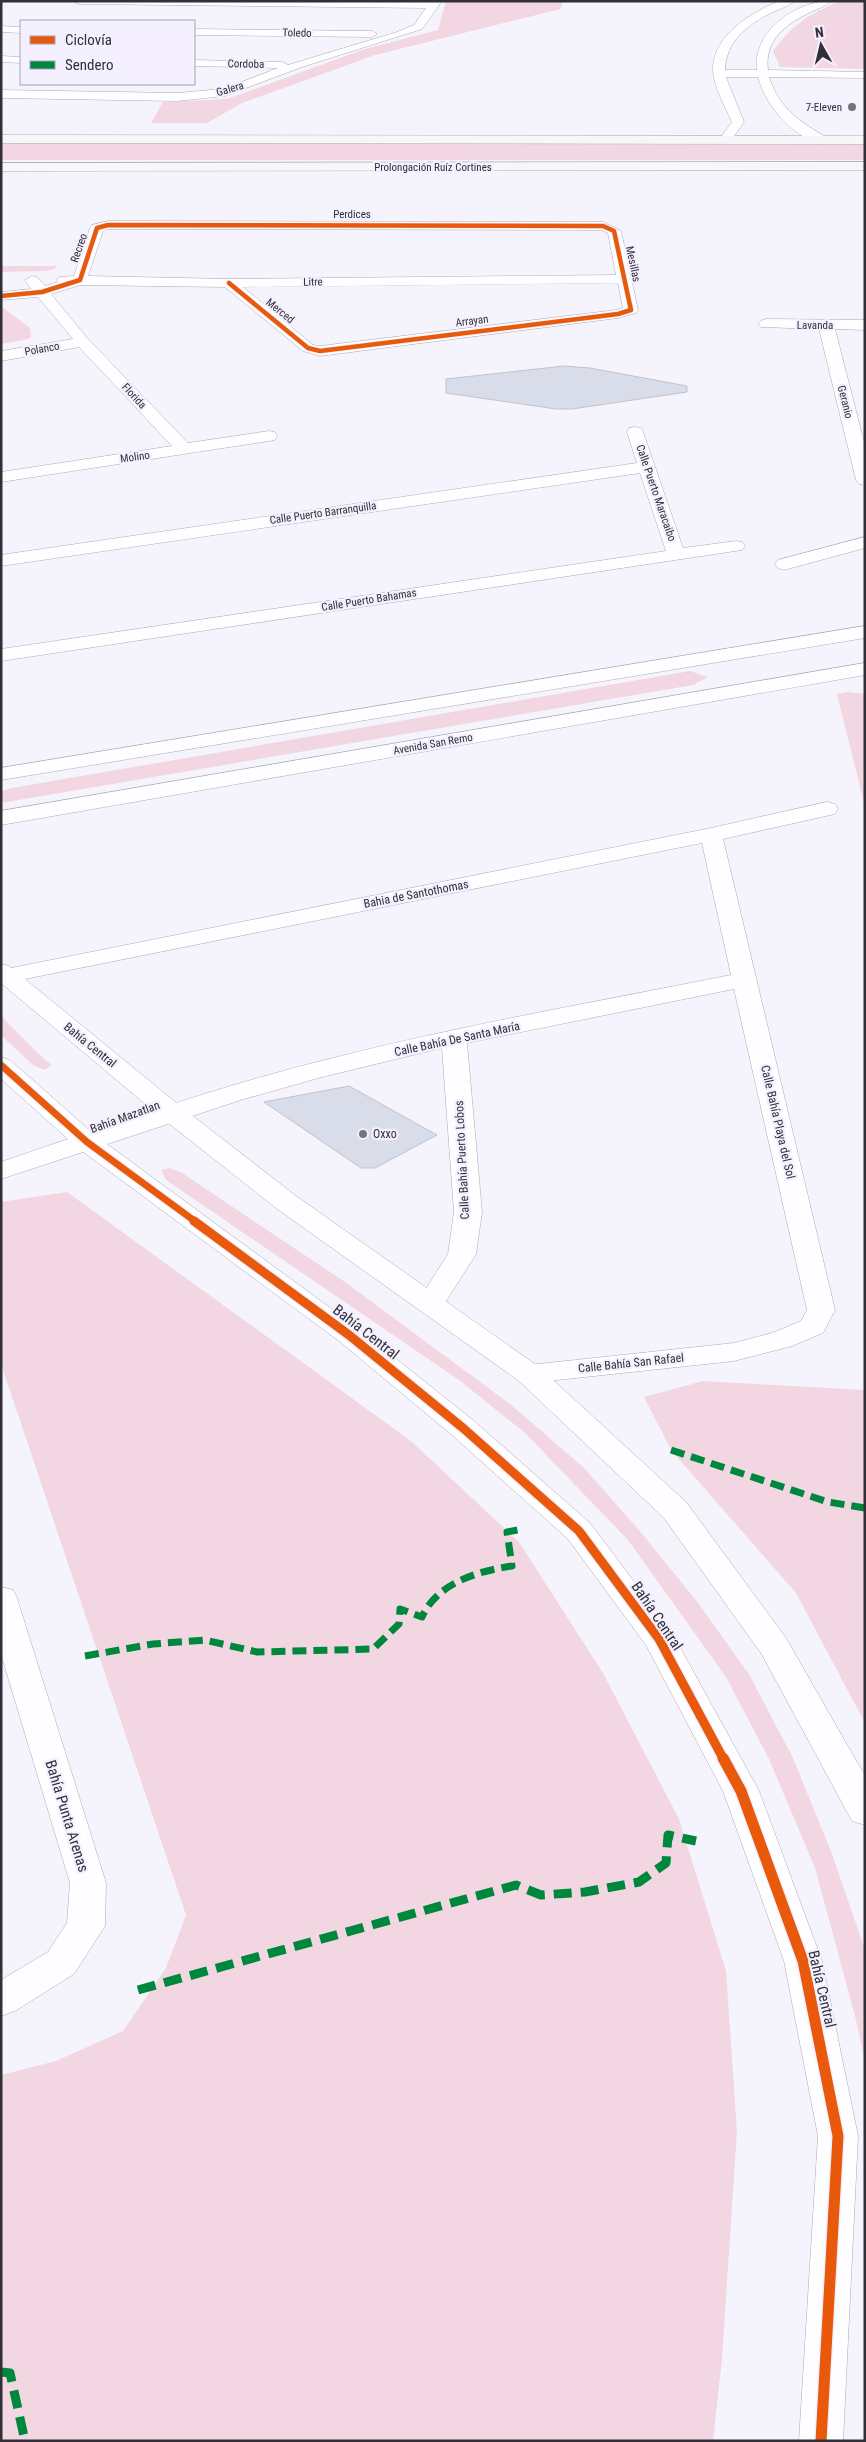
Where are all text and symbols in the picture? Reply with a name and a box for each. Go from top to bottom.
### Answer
legend [20,20,195,85]
north arrow [796,20,846,70]
text: N [814,24,825,41]
street label: Toledo [282,26,312,40]
text: Ciclovía [65,31,112,49]
text: Sendero [65,56,114,74]
street label: Cordoba [228,57,264,71]
street label: Galera [215,79,245,99]
place label: 7-Eleven [806,101,842,114]
marker: 7-Eleven [846,101,858,113]
street label: Prolongación Ruíz Cortines [374,161,492,174]
street label: Perdices [333,208,371,221]
street label: Recreo [68,231,90,264]
street label: Mesillas [623,245,643,283]
street label: Litre [303,275,323,289]
street label: Merced [263,296,297,326]
street label: Arrayan [455,313,489,329]
street label: Lavanda [797,319,833,332]
street label: Polanco [23,339,61,358]
street label: Florida [119,381,149,411]
street label: Geranio [835,384,855,420]
street label: Calle Puerto Maracaibo [633,443,679,544]
street label: Molino [119,448,151,466]
street label: Calle Puerto Barranquilla [269,499,377,527]
street label: Calle Puerto Bahamas [321,586,417,614]
street label: Avenida San Remo [392,731,474,757]
street label: Bahia de Santothomas [362,877,470,911]
street label: Calle Bahía De Santa María [393,1019,521,1059]
street label: Bahía Central [61,1020,119,1070]
street label: Calle Bahía Playa del Sol [758,1064,798,1180]
street label: Bahía Mazatlan [88,1098,162,1136]
street label: Calle Bahía Puerto Lobos [452,1100,472,1220]
place label: Oxxo [373,1127,397,1141]
marker: Oxxo [357,1128,369,1140]
street label: Bahía Central [329,1301,403,1363]
street label: Calle Bahía San Rafael [577,1350,685,1376]
street label: Bahía Central [627,1578,687,1654]
street label: Bahía Punta Arenas [41,1758,93,1874]
street label: Bahía Central [804,1949,840,2029]

